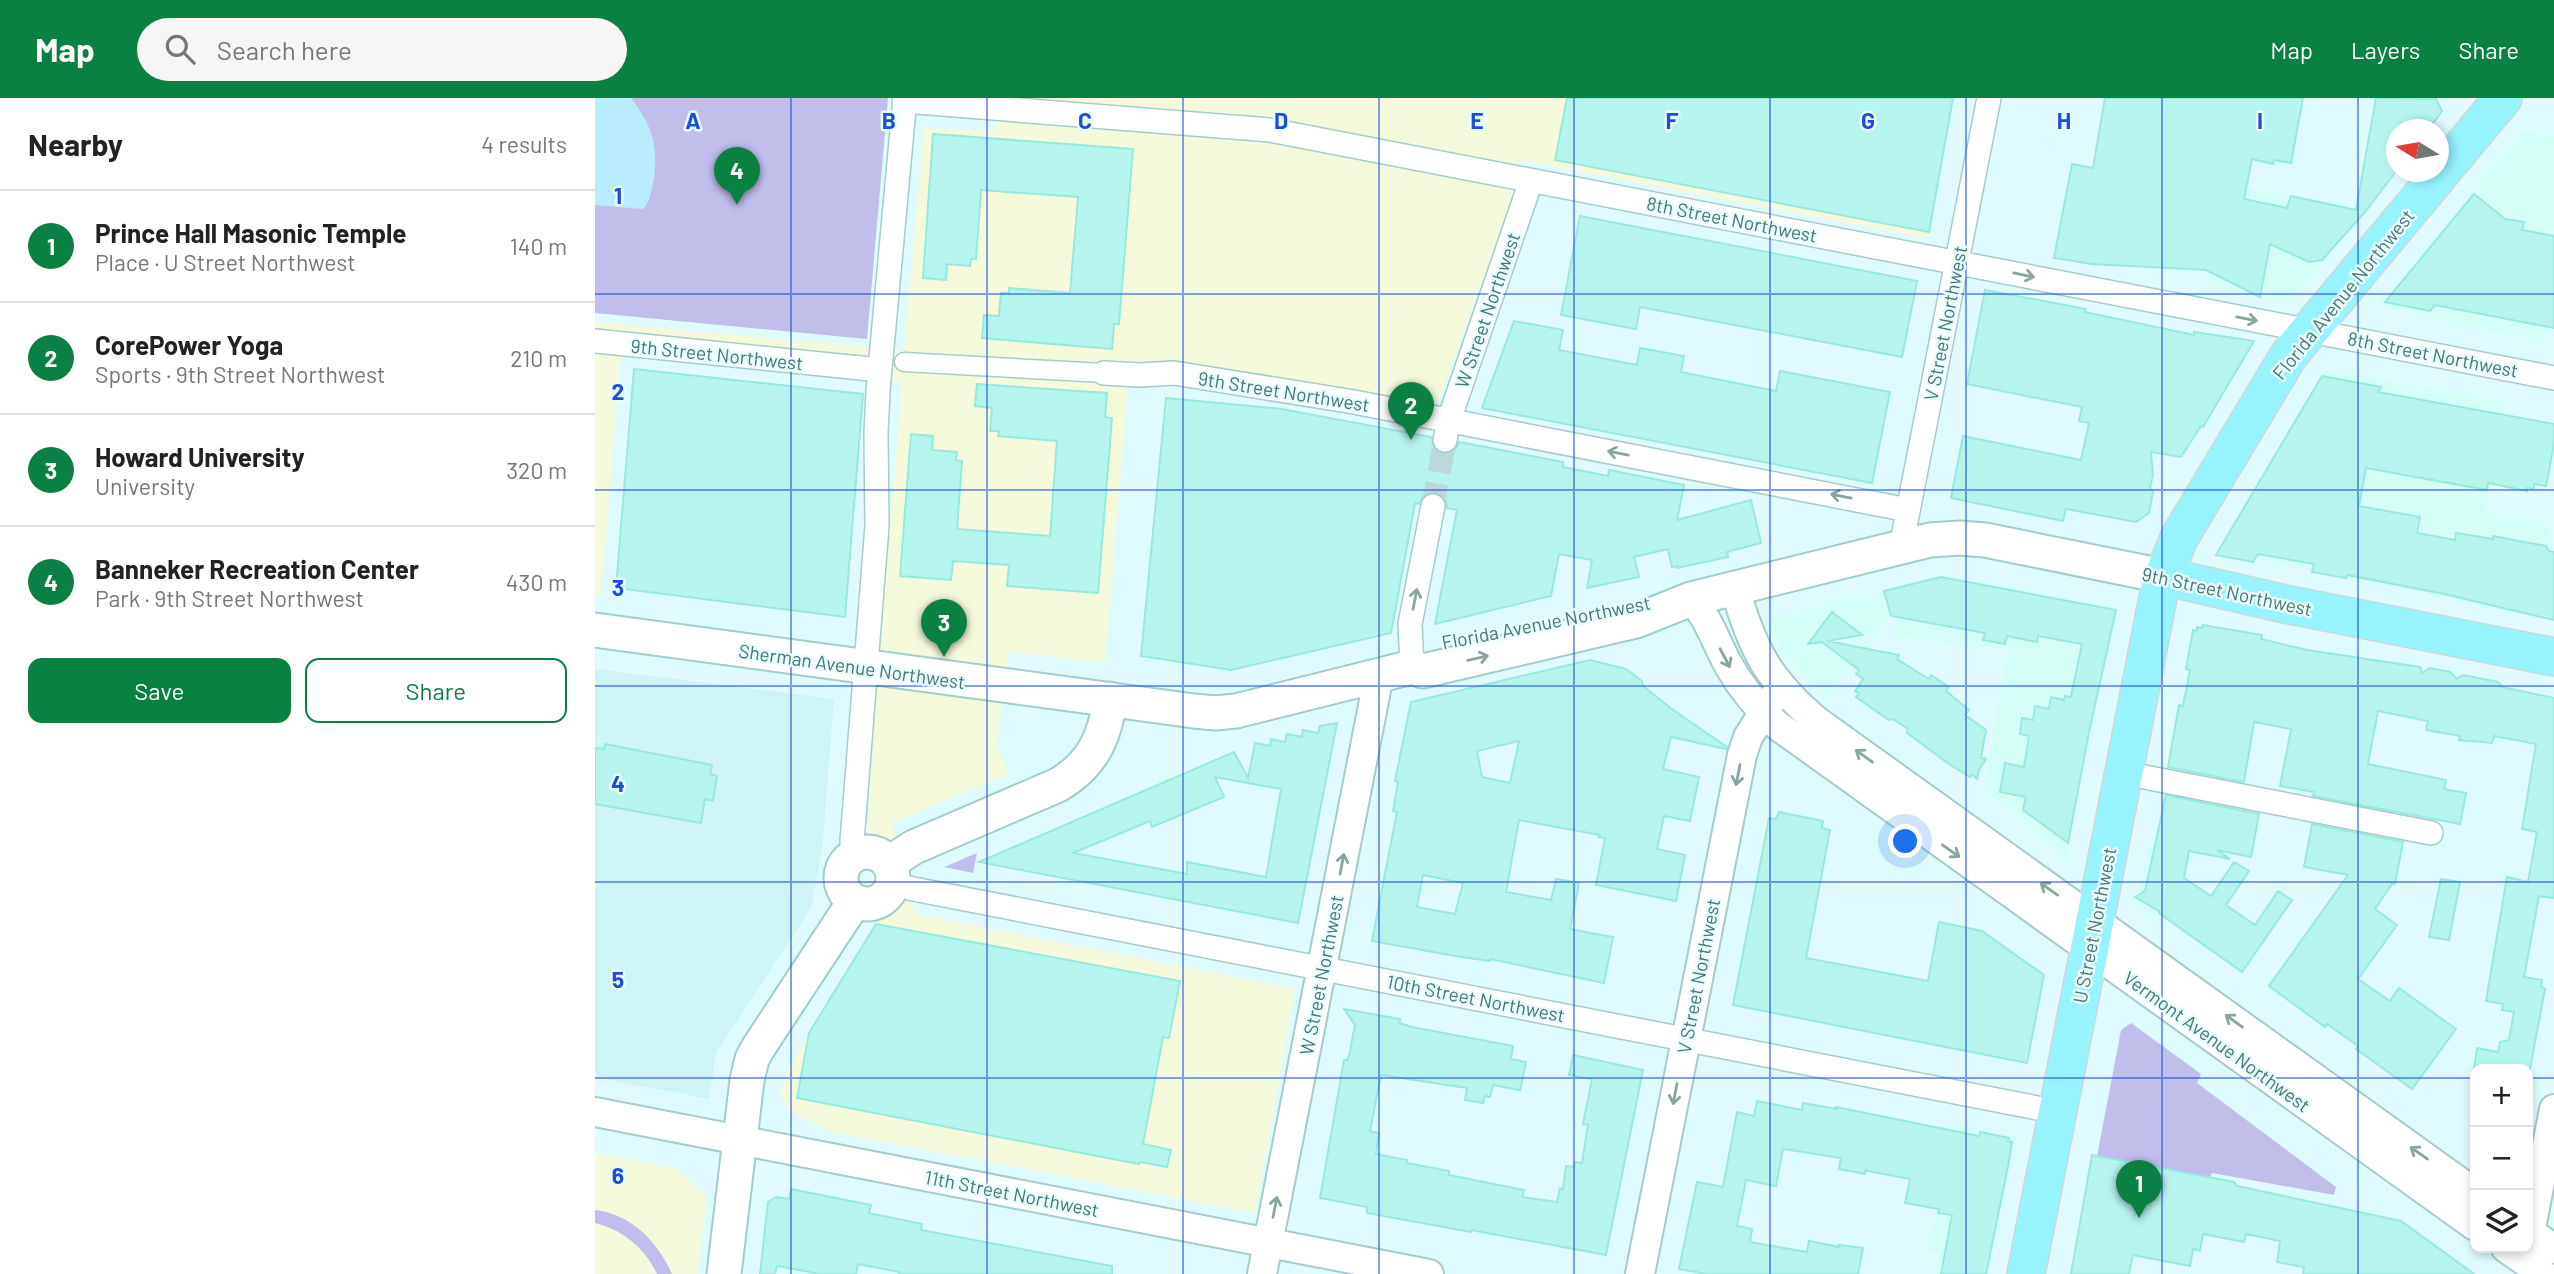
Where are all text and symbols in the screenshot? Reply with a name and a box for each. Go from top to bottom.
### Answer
search box [137,18,627,81]
text: Map [35,29,95,69]
icon: search [161,30,199,68]
text: Search here [217,34,352,65]
text: Map [2270,35,2313,64]
text: Layers [2351,35,2420,64]
text: Share [2458,35,2519,64]
text: A [685,106,701,134]
text: B [882,106,896,134]
text: C [1078,106,1092,134]
text: D [1274,106,1288,134]
text: E [1470,106,1484,134]
text: F [1666,106,1679,134]
text: G [1861,106,1875,134]
text: H [2057,106,2071,134]
text: I [2257,106,2263,134]
north arrow [2386,119,2449,182]
text: Nearby [28,126,123,162]
text: 4 results [481,130,567,158]
pin: 4 [714,147,760,205]
text: 1 [614,181,622,209]
street label: 8th Street Northwest [1645,191,1819,247]
street label: Florida Avenue Northwest [2267,204,2419,384]
text: Prince Hall Masonic Temple [95,217,407,248]
street label: W Street Northwest [1450,229,1524,391]
text: 1 [47,232,55,260]
text: 140 m [510,232,567,260]
street label: V Street Northwest [1919,244,1971,402]
text: Place · U Street Northwest [95,248,356,276]
one-way arrow [2012,269,2035,283]
one-way arrow [2235,313,2258,327]
street label: 8th Street Northwest [2346,326,2520,382]
text: CorePower Yoga [95,329,283,360]
street label: 9th Street Northwest [630,334,804,374]
text: 2 [45,344,57,372]
text: 210 m [510,344,567,372]
text: Sports · 9th Street Northwest [95,360,385,388]
street label: 9th Street Northwest [1197,366,1371,416]
text: 2 [612,377,624,405]
pin: 2 [1388,382,1434,440]
text: Howard University [95,441,304,472]
one-way arrow [1607,445,1630,459]
text: 3 [45,456,57,484]
text: 320 m [506,456,567,484]
text: University [95,472,195,500]
one-way arrow [1830,489,1853,502]
text: Banneker Recreation Center [95,553,419,584]
street label: 9th Street Northwest [2140,562,2314,620]
text: 4 [44,568,58,596]
text: 430 m [506,568,567,596]
text: 3 [612,573,624,601]
text: Park · 9th Street Northwest [95,584,364,612]
one-way arrow [1409,588,1422,611]
street label: Florida Avenue Northwest [1440,590,1652,654]
pin: 3 [921,599,967,657]
street label: Sherman Avenue Northwest [737,639,967,693]
one-way arrow [1718,647,1732,667]
one-way arrow [1466,651,1488,664]
button: Save [28,658,291,723]
button: Share [305,658,567,723]
one-way arrow [1855,749,1874,763]
one-way arrow [1731,763,1744,786]
text: 4 [611,769,625,797]
your location [1888,824,1922,858]
one-way arrow [1941,844,1960,858]
street label: U Street Northwest [2068,845,2120,1005]
one-way arrow [1336,853,1350,876]
one-way arrow [2040,881,2059,896]
street label: W Street Northwest [1294,893,1348,1057]
street label: V Street Northwest [1672,897,1724,1055]
text: 5 [612,965,624,993]
street label: Vermont Avenue Northwest [2119,966,2315,1116]
street label: 10th Street Northwest [1385,969,1567,1027]
one-way arrow [2225,1014,2244,1028]
map controls [2470,1064,2533,1253]
button: + [2470,1064,2533,1127]
one-way arrow [1668,1082,1682,1105]
button: − [2470,1127,2533,1190]
one-way arrow [2410,1146,2429,1160]
pin: 1 [2116,1160,2162,1218]
text: 6 [612,1161,624,1189]
street label: 11th Street Northwest [923,1165,1101,1221]
button: layers [2470,1190,2533,1253]
one-way arrow [1269,1196,1283,1219]

